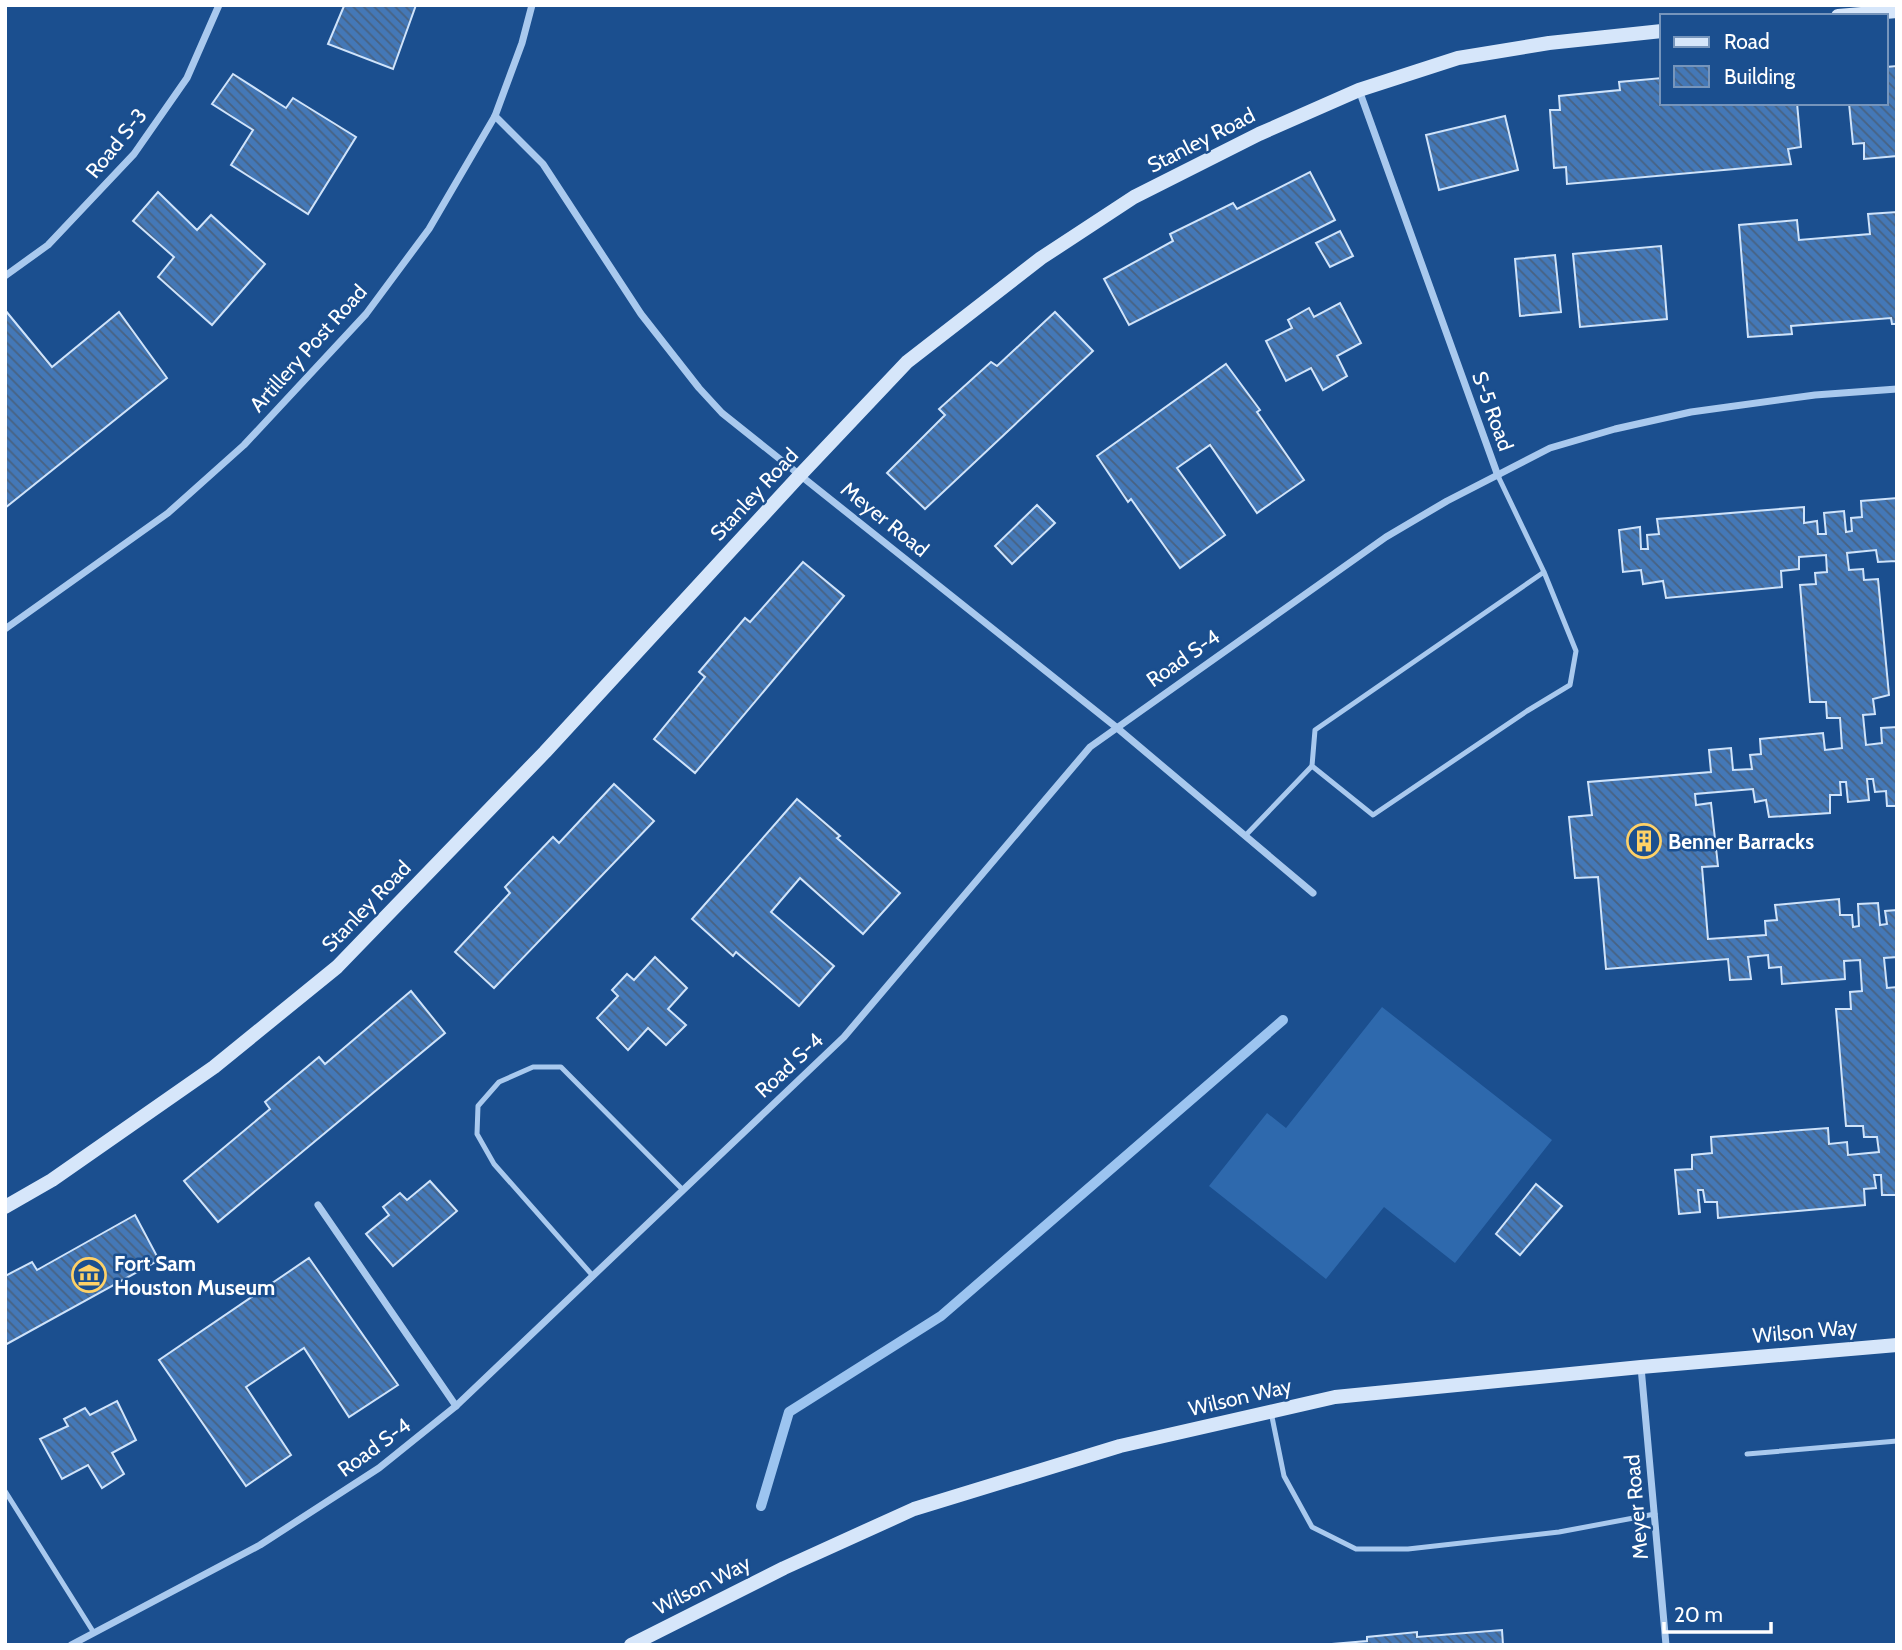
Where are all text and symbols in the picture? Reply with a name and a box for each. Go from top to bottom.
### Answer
legend [1660,14,1888,105]
text: Road [1724,29,1770,54]
text: Building [1724,64,1796,89]
street label: Stanley Road [1143,102,1259,178]
street label: Road S-3 [80,103,152,183]
street label: Artillery Post Road [244,279,372,417]
street label: S-5 Road [1467,368,1519,454]
street label: Stanley Road [705,443,803,545]
street label: Meyer Road [836,476,934,562]
street label: Road S-4 [1142,624,1224,692]
building icon: Benner Barracks [1625,822,1663,860]
place label: Benner Barracks [1668,829,1814,854]
street label: Stanley Road [316,855,416,957]
street label: Road S-4 [750,1027,828,1103]
place label: Fort Sam Houston Museum [114,1251,275,1300]
museum icon: Fort Sam Houston Museum [70,1256,108,1294]
street label: Wilson Way [1752,1314,1859,1348]
street label: Wilson Way [1186,1373,1294,1421]
street label: Road S-4 [333,1412,415,1482]
street label: Meyer Road [1619,1453,1653,1561]
street label: Wilson Way [649,1550,755,1620]
scale bar [1664,1590,1771,1634]
text: 20 m [1674,1602,1723,1627]

